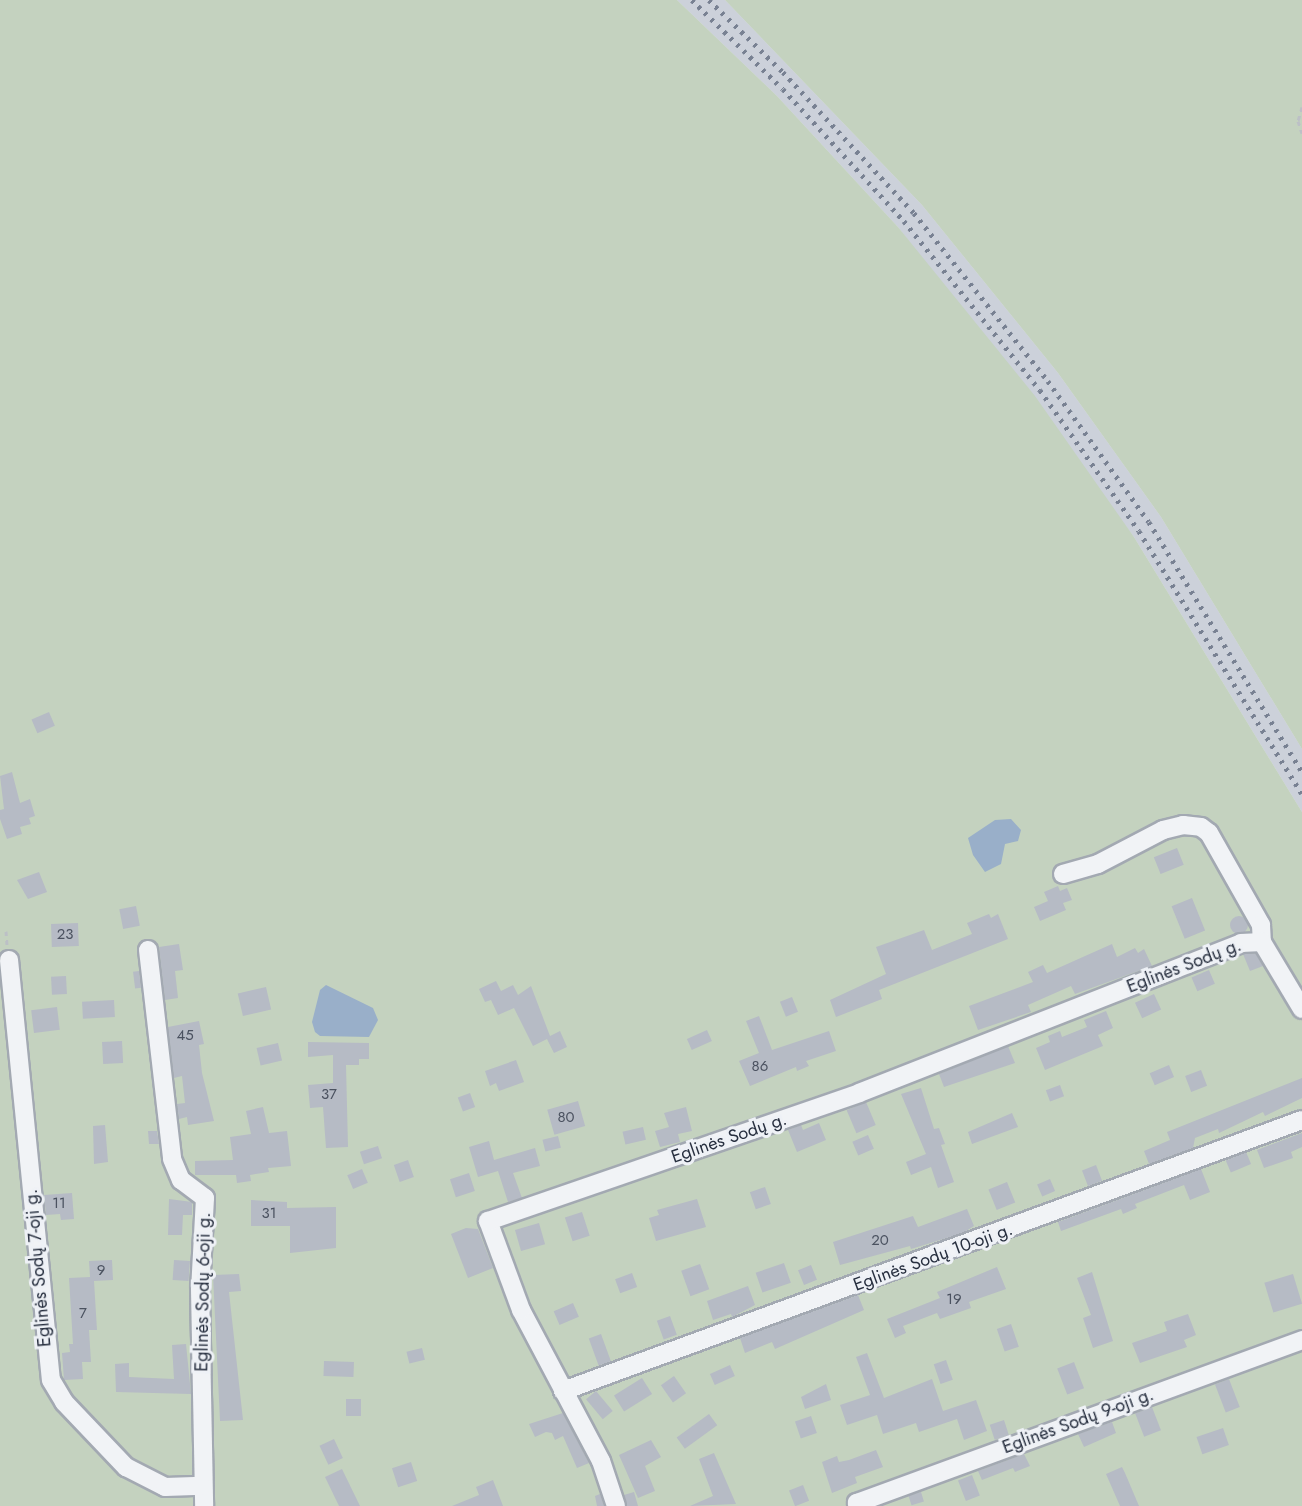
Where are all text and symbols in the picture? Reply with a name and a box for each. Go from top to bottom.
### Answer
house number: 23 [57,926,73,944]
street label: Eglinės Sodų g. [1124,934,1244,998]
house number: 45 [176,1027,194,1045]
house number: 86 [752,1058,768,1076]
house number: 37 [321,1086,337,1104]
street label: Eglinės Sodų g. [668,1108,790,1168]
house number: 80 [557,1109,575,1127]
street label: Eglinės Sodų 7-oji g. [20,1188,56,1348]
house number: 11 [52,1195,66,1213]
house number: 31 [262,1205,276,1223]
street label: Eglinės Sodų 6-oji g. [191,1212,215,1372]
street label: Eglinės Sodų 10-oji g. [850,1218,1016,1296]
house number: 20 [871,1232,889,1250]
house number: 9 [97,1262,105,1280]
house number: 19 [946,1291,962,1309]
house number: 7 [79,1305,87,1323]
street label: Eglinės Sodų 9-oji g. [999,1384,1157,1458]

